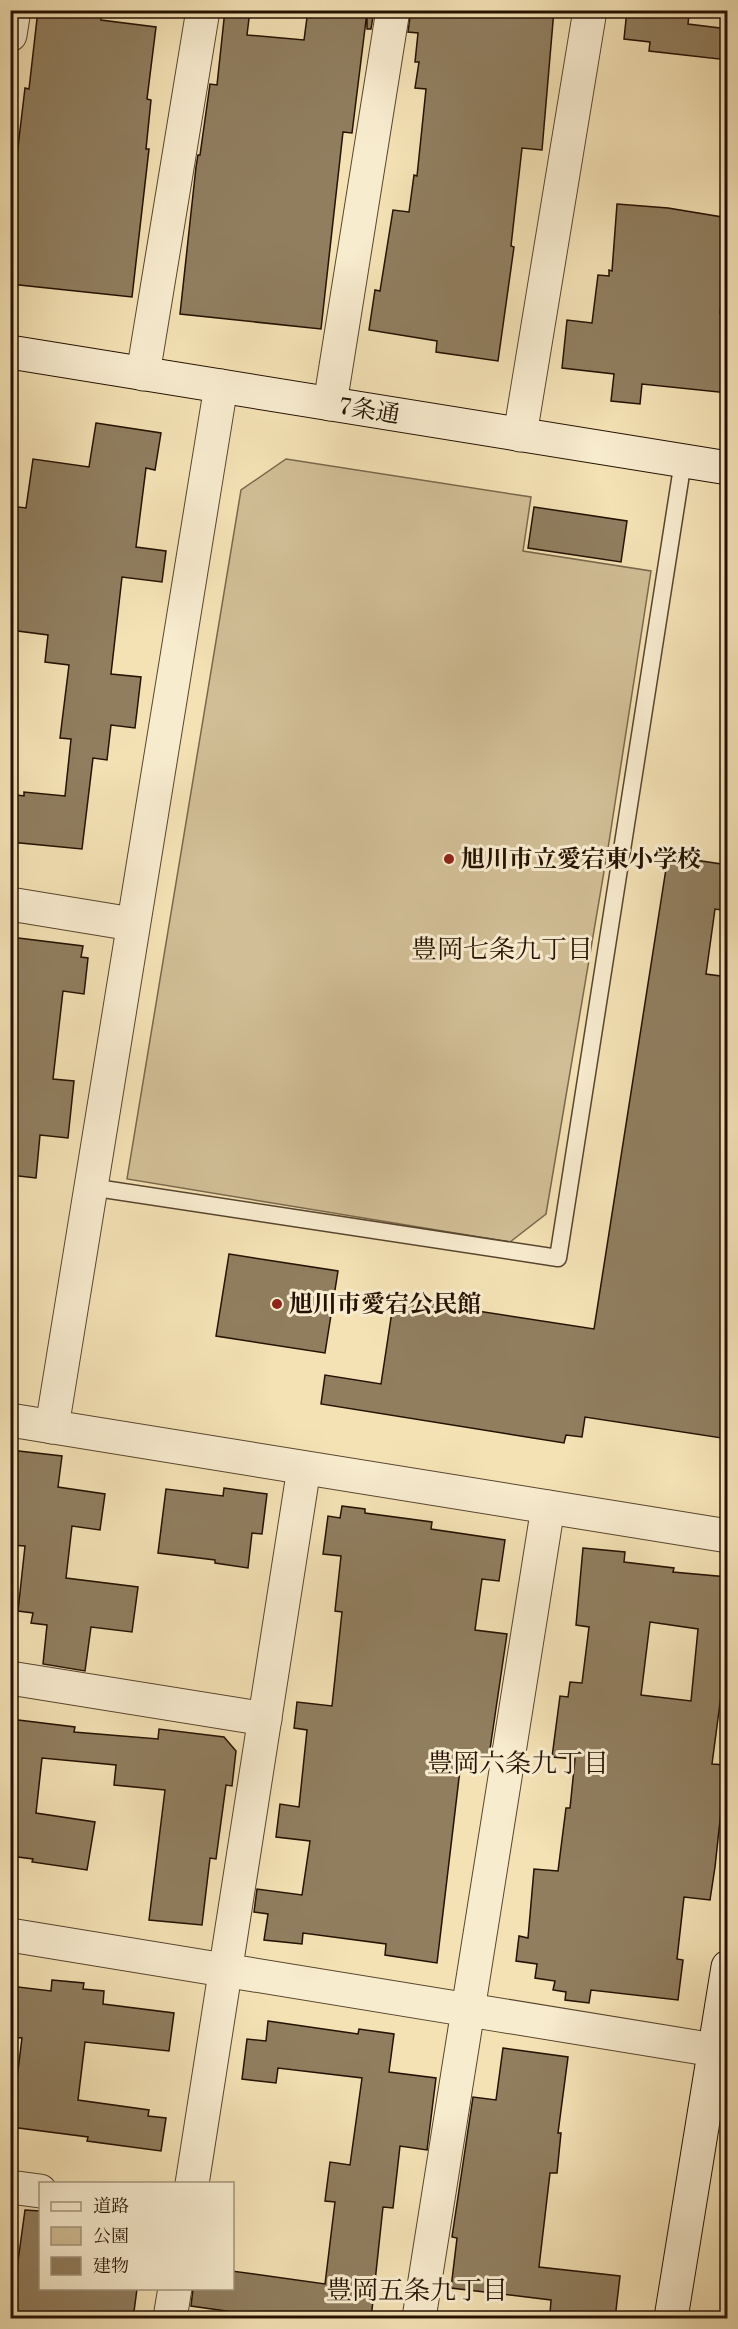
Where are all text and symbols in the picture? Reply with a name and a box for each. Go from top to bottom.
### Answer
street label: 7条通 [336,392,402,429]
place label: 旭川市立愛宕東小学校 [461,846,701,873]
marker: 旭川市立愛宕東小学校 [442,852,456,866]
district label: 豊岡七条九丁目 [411,936,593,964]
place label: 旭川市愛宕公民館 [289,1291,481,1318]
marker: 旭川市愛宕公民館 [270,1297,284,1311]
district label: 豊岡六条九丁目 [427,1750,609,1778]
legend [39,2182,234,2290]
text: 道路 [93,2196,129,2216]
text: 公園 [93,2227,129,2246]
text: 建物 [93,2256,129,2276]
district label: 豊岡五条九丁目 [326,2277,508,2305]

